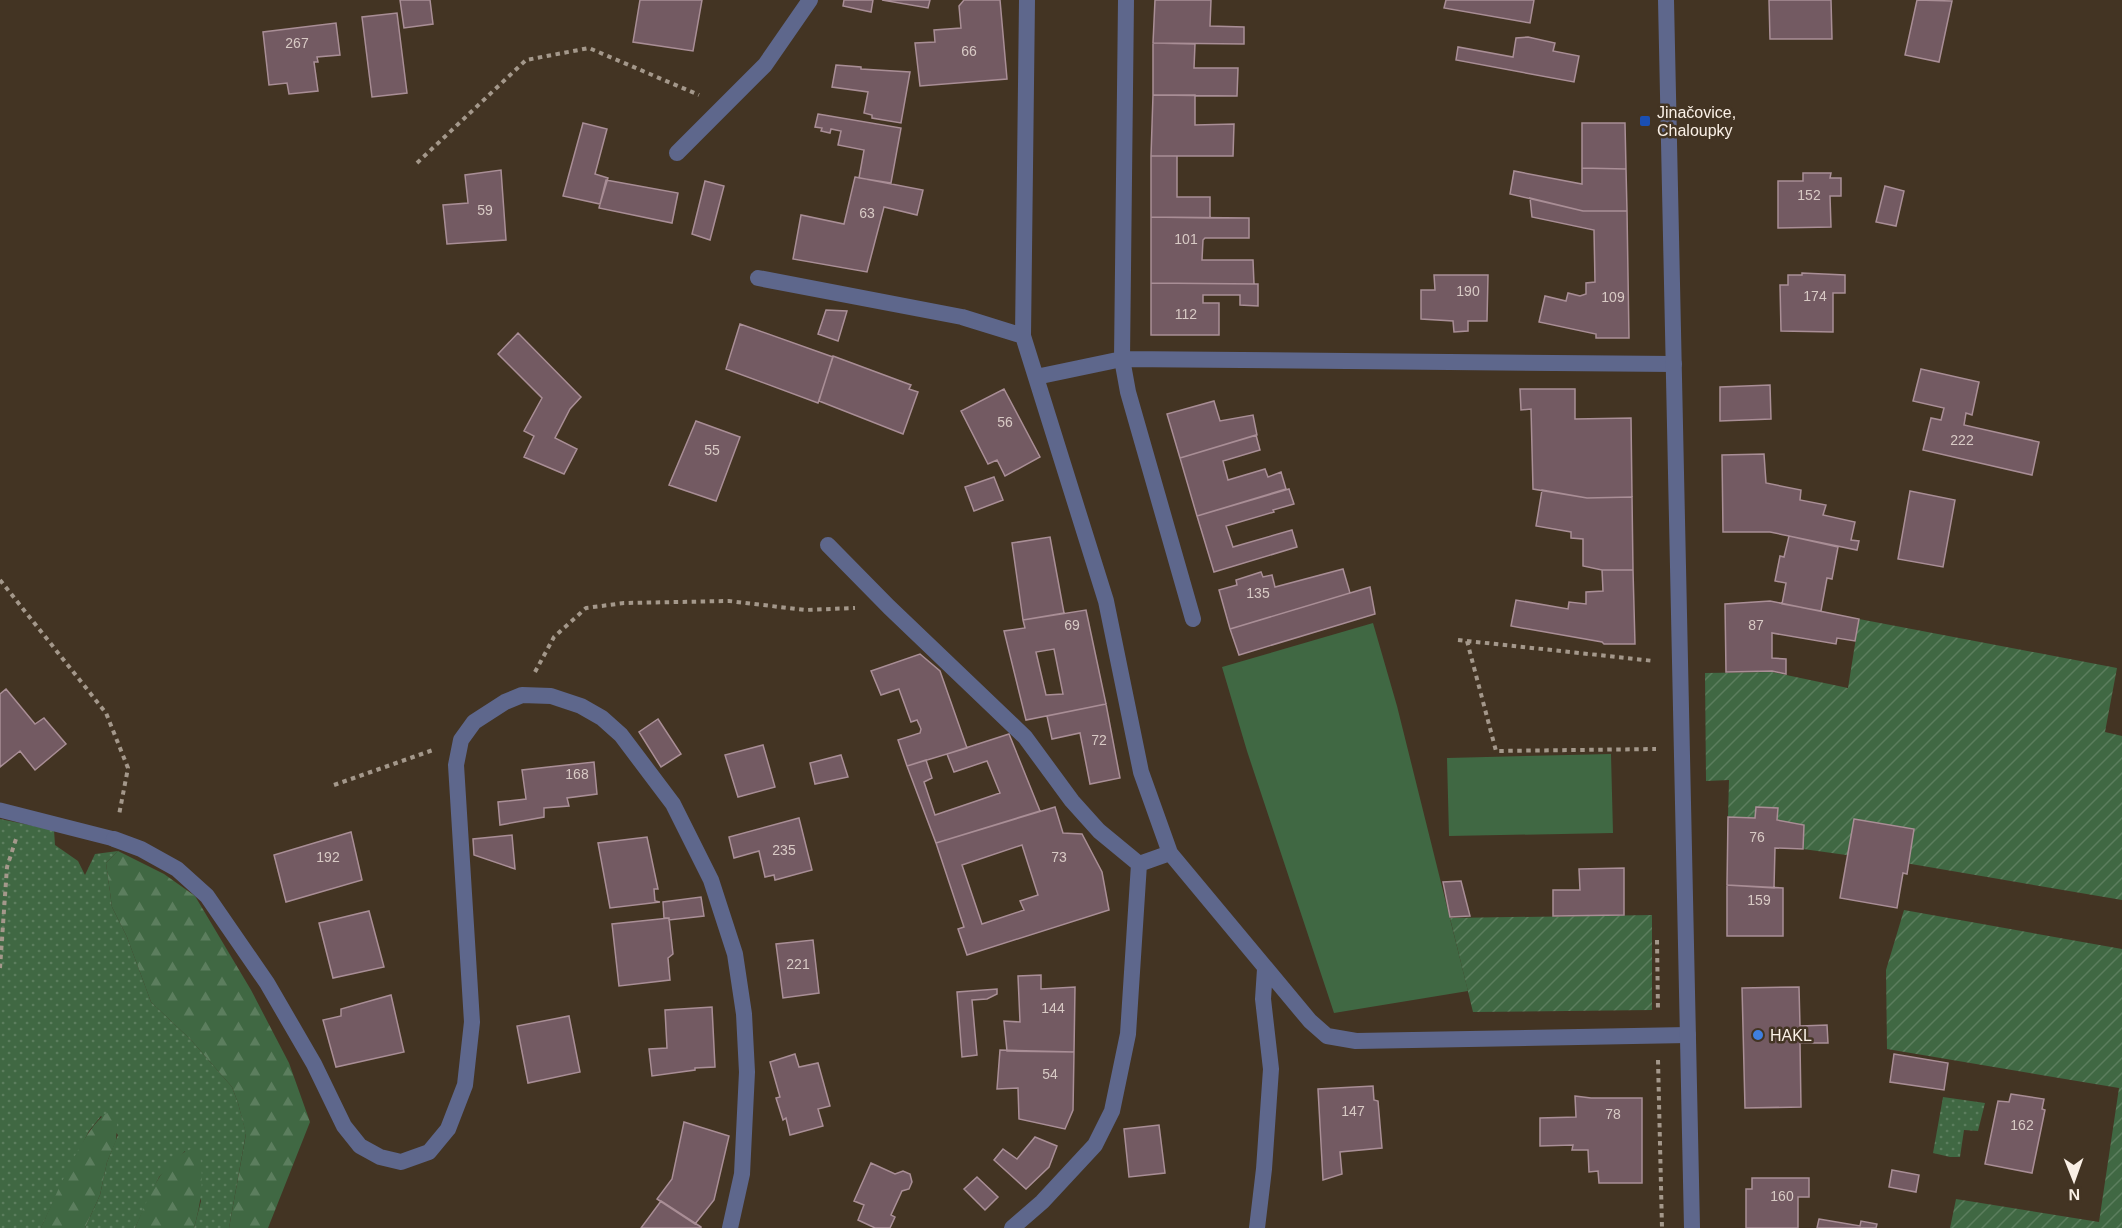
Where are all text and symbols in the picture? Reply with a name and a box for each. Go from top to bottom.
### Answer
house number: 267 [285,35,309,51]
house number: 66 [961,43,977,59]
place label: Jinačovice, Chaloupky [1657,104,1736,139]
marker: Jinačovice, Chaloupky [1638,114,1652,128]
house number: 152 [1797,187,1821,203]
house number: 59 [477,202,493,218]
house number: 63 [859,205,875,221]
house number: 101 [1174,231,1198,247]
house number: 190 [1456,283,1480,299]
house number: 174 [1803,288,1827,304]
house number: 109 [1601,289,1625,305]
house number: 112 [1175,306,1197,322]
house number: 56 [997,414,1013,430]
house number: 222 [1950,432,1974,448]
house number: 55 [704,442,720,458]
house number: 135 [1246,585,1270,601]
house number: 69 [1064,617,1080,633]
house number: 87 [1748,617,1764,633]
house number: 72 [1091,732,1107,748]
house number: 168 [565,766,589,782]
house number: 76 [1749,829,1765,845]
house number: 235 [772,842,796,858]
house number: 192 [316,849,340,865]
house number: 73 [1051,849,1067,865]
house number: 159 [1747,892,1771,908]
house number: 221 [786,956,810,972]
house number: 144 [1041,1000,1065,1016]
place label: HAKL [1770,1027,1812,1044]
marker: HAKL [1751,1028,1765,1042]
house number: 54 [1042,1066,1058,1082]
house number: 147 [1341,1103,1365,1119]
house number: 78 [1605,1106,1621,1122]
house number: 162 [2010,1117,2034,1133]
north arrow [2044,1150,2104,1210]
text: N [2068,1186,2080,1203]
house number: 160 [1770,1188,1794,1204]

